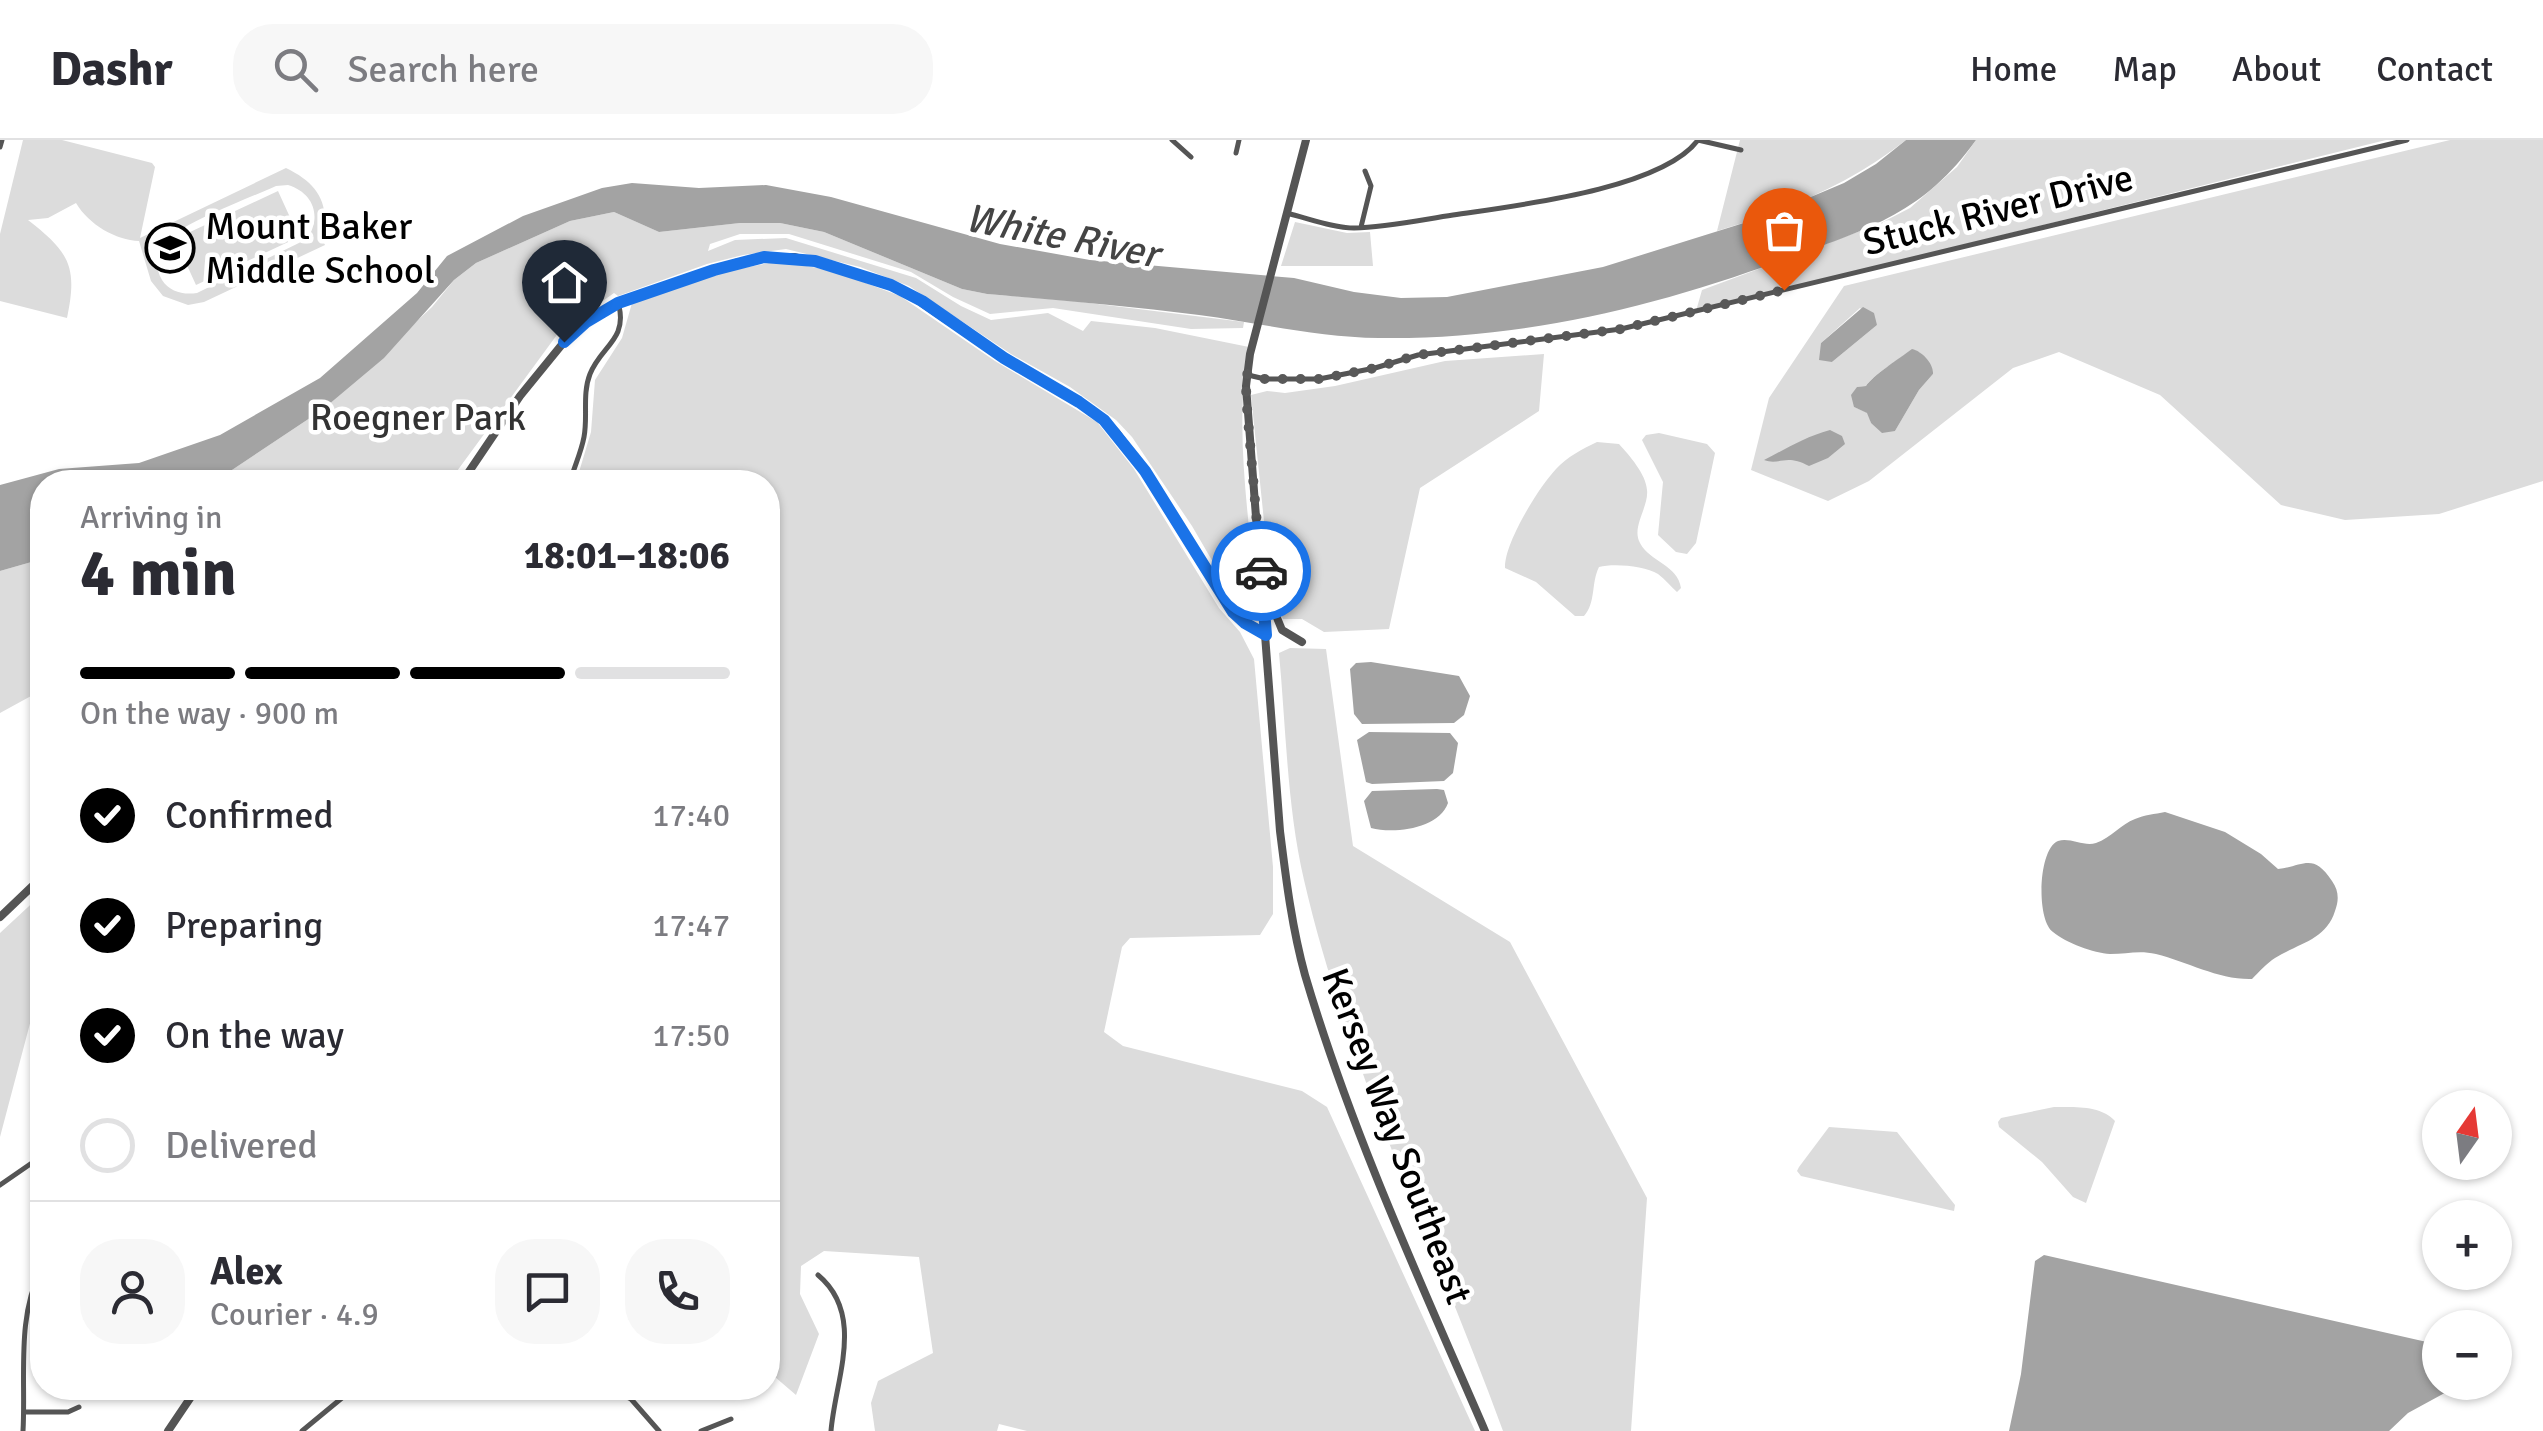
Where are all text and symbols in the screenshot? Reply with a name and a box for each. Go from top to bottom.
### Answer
search box [233,24,933,114]
text: Dashr [50,40,173,99]
icon: search [268,42,323,97]
text: Search here [348,46,539,93]
text: Home [1970,48,2057,91]
text: Map [2112,48,2177,91]
text: About [2232,48,2321,91]
text: Contact [2376,48,2493,91]
street label: Stuck River Drive [1858,154,2138,266]
pin [1742,188,1827,291]
water label: White River [961,193,1168,280]
place label: Mount Baker Middle School [205,203,435,294]
icon: bag [1757,203,1812,258]
school or university icon: Mount Baker Middle School [144,222,196,274]
pin [522,240,607,343]
icon: home [537,255,592,310]
park label: Roegner Park [310,394,526,441]
text: Arriving in [80,498,222,537]
courier [1211,521,1311,621]
text: 18:01–18:06 [524,532,730,579]
text: 4 min [80,534,237,614]
icon: car [1234,544,1289,599]
text: On the way · 900 m [80,694,339,733]
icon: check [80,788,135,843]
text: Confirmed [165,792,334,839]
text: 17:40 [652,796,730,835]
icon: check [80,898,135,953]
text: Preparing [165,902,323,949]
text: 17:47 [652,906,730,945]
street label: Kersey Way Southeast [1311,961,1483,1311]
icon: check [80,1008,135,1063]
text: On the way [165,1012,344,1059]
text: 17:50 [652,1016,730,1055]
north arrow [2422,1090,2512,1180]
map controls [2422,1090,2512,1400]
text: Delivered [165,1122,318,1169]
button: + [2422,1200,2512,1290]
button: person [80,1239,185,1344]
button: chat [495,1239,600,1344]
button: phone [625,1239,730,1344]
text: Alex [210,1248,283,1295]
text: Courier · 4.9 [210,1295,379,1334]
button: − [2422,1310,2512,1400]

